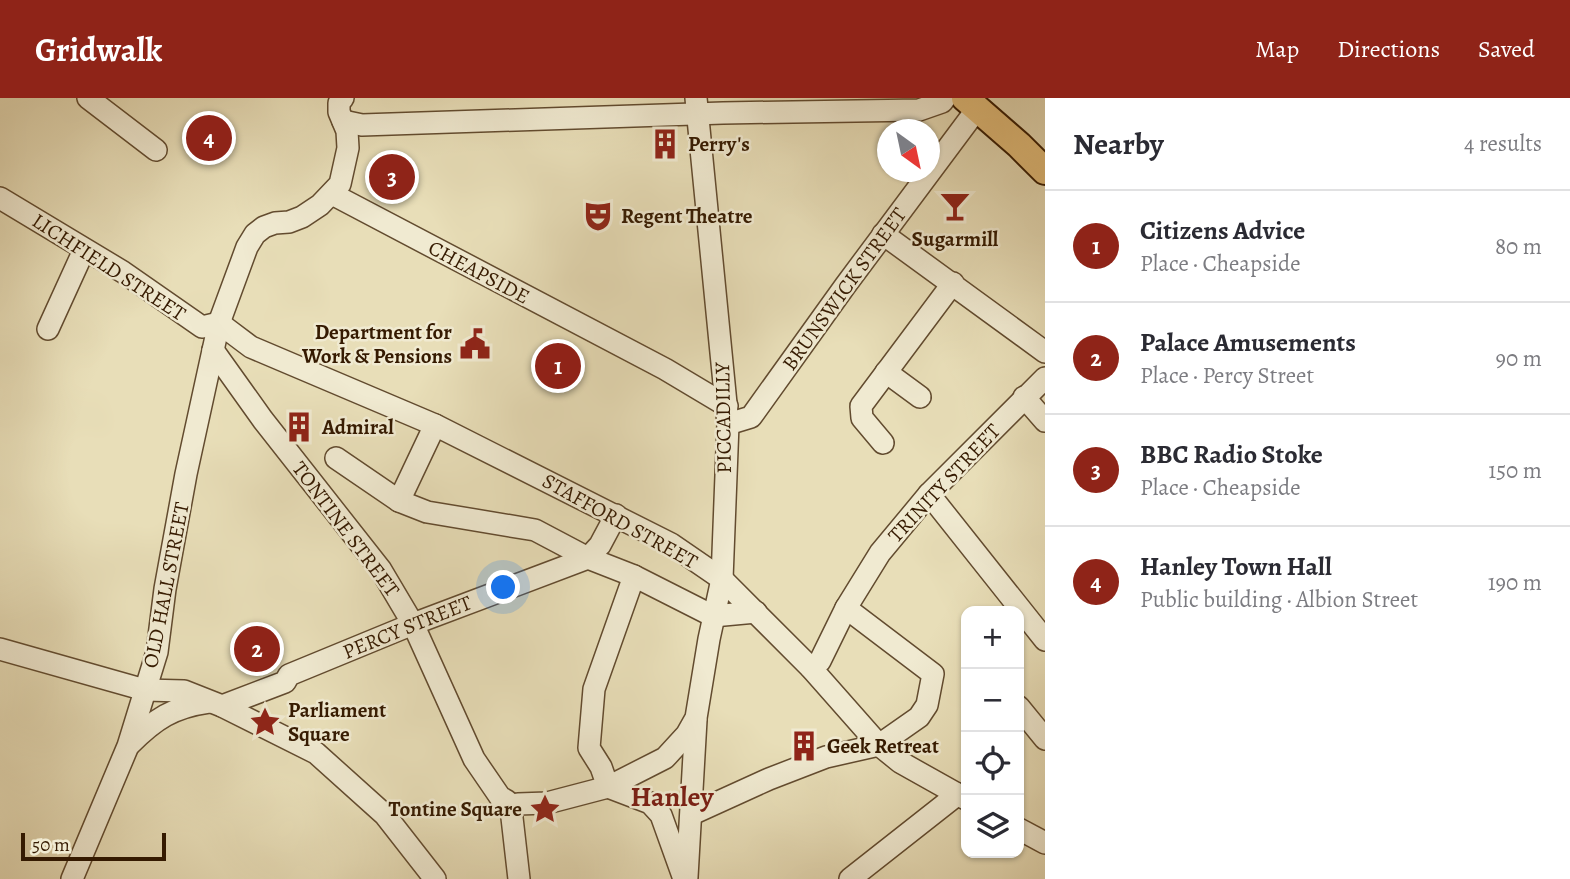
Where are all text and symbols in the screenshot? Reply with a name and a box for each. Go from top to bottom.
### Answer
text: Gridwalk [35,27,162,72]
text: Map [1255,33,1299,65]
text: Directions [1337,33,1440,65]
text: Saved [1478,33,1535,65]
pin: 4 [186,112,232,164]
north arrow [877,119,940,182]
text: Nearby [1073,124,1164,164]
building icon: Perry's [648,127,682,161]
text: 4 results [1464,128,1542,159]
place label: Perry's [688,130,750,158]
pin: 3 [369,151,415,203]
bar icon: Sugarmill [938,189,972,223]
theatre icon: Regent Theatre [581,199,615,233]
place label: Regent Theatre [621,202,753,230]
street label: BRUNSWICK STREET [775,202,913,376]
street label: LICHFIELD STREET [27,207,192,328]
text: Citizens Advice [1140,213,1305,248]
place label: Sugarmill [912,225,999,253]
text: 1 [1092,231,1100,262]
text: 80 m [1495,231,1542,262]
street label: CHEAPSIDE [423,234,535,310]
text: Place · Cheapside [1140,248,1301,279]
place label: Department for Work & Pensions [301,318,452,370]
text: Palace Amusements [1140,325,1356,360]
public building icon: Department for Work & Pensions [458,327,492,361]
pin: 1 [535,340,581,392]
text: 2 [1090,343,1102,374]
text: 90 m [1496,343,1542,374]
text: Place · Percy Street [1140,360,1314,391]
street label: PICCADILLY [708,362,738,474]
building icon: Admiral [282,410,316,444]
place label: Admiral [321,413,394,441]
street label: TRINITY STREET [882,417,1007,548]
text: BBC Radio Stoke [1140,437,1323,472]
text: 3 [1091,455,1101,486]
text: 150 m [1488,455,1542,486]
street label: TONTINE STREET [286,456,407,603]
street label: STAFFORD STREET [537,467,703,576]
text: Place · Cheapside [1140,472,1301,503]
street label: OLD HALL STREET [136,499,196,670]
text: Hanley Town Hall [1140,549,1332,584]
text: 4 [1091,567,1101,598]
text: 190 m [1488,567,1542,598]
your location [486,570,520,604]
text: Public building · Albion Street [1140,584,1418,615]
street label: PERCY STREET [338,588,476,666]
map controls [961,606,1024,858]
button: + [961,606,1024,669]
pin: 2 [234,623,280,675]
button: − [961,669,1024,732]
place label: Parliament Square [288,696,386,748]
place icon: Parliament Square [248,705,282,739]
building icon: Geek Retreat [787,729,821,763]
place label: Geek Retreat [827,732,939,760]
button: locate [961,732,1024,795]
district label: Hanley [630,778,715,816]
place icon: Tontine Square [528,792,562,826]
place label: Tontine Square [389,795,522,823]
button: layers [961,795,1024,858]
scale bar [21,830,166,862]
text: 50 m [32,832,70,858]

